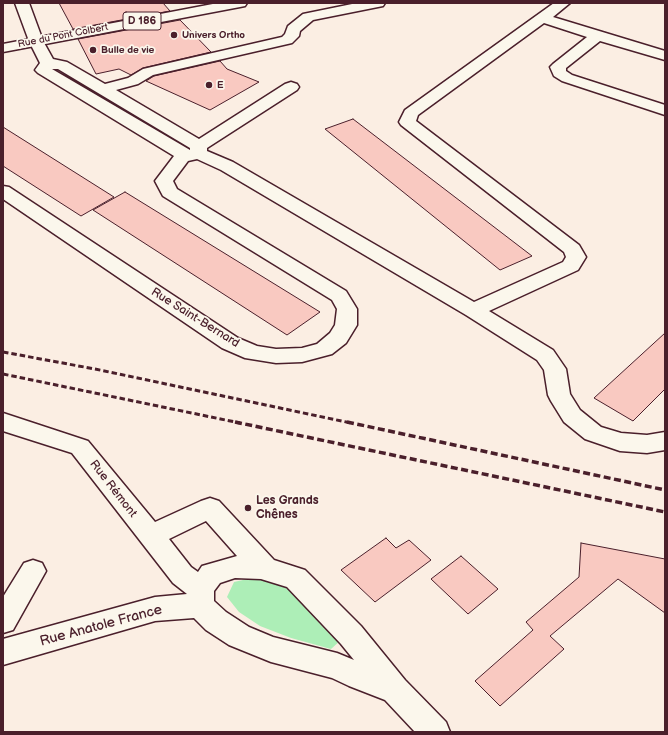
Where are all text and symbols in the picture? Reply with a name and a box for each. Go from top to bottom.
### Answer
road number: D 186 [123,12,161,30]
street label: Rue du Pont Colbert [17,21,109,51]
place label: Univers Ortho [182,29,245,41]
marker: Univers Ortho [169,30,179,40]
place label: Bulle de vie [101,44,154,56]
marker: Bulle de vie [88,45,98,55]
place label: E [217,79,223,91]
marker: E [204,80,214,90]
street label: Rue Saint-Bernard [148,285,242,351]
street label: Rue Rémont [86,458,140,520]
place label: Les Grands Chênes [256,494,319,522]
marker: Les Grands Chênes [243,503,253,513]
street label: Rue Anatole France [38,602,164,650]

